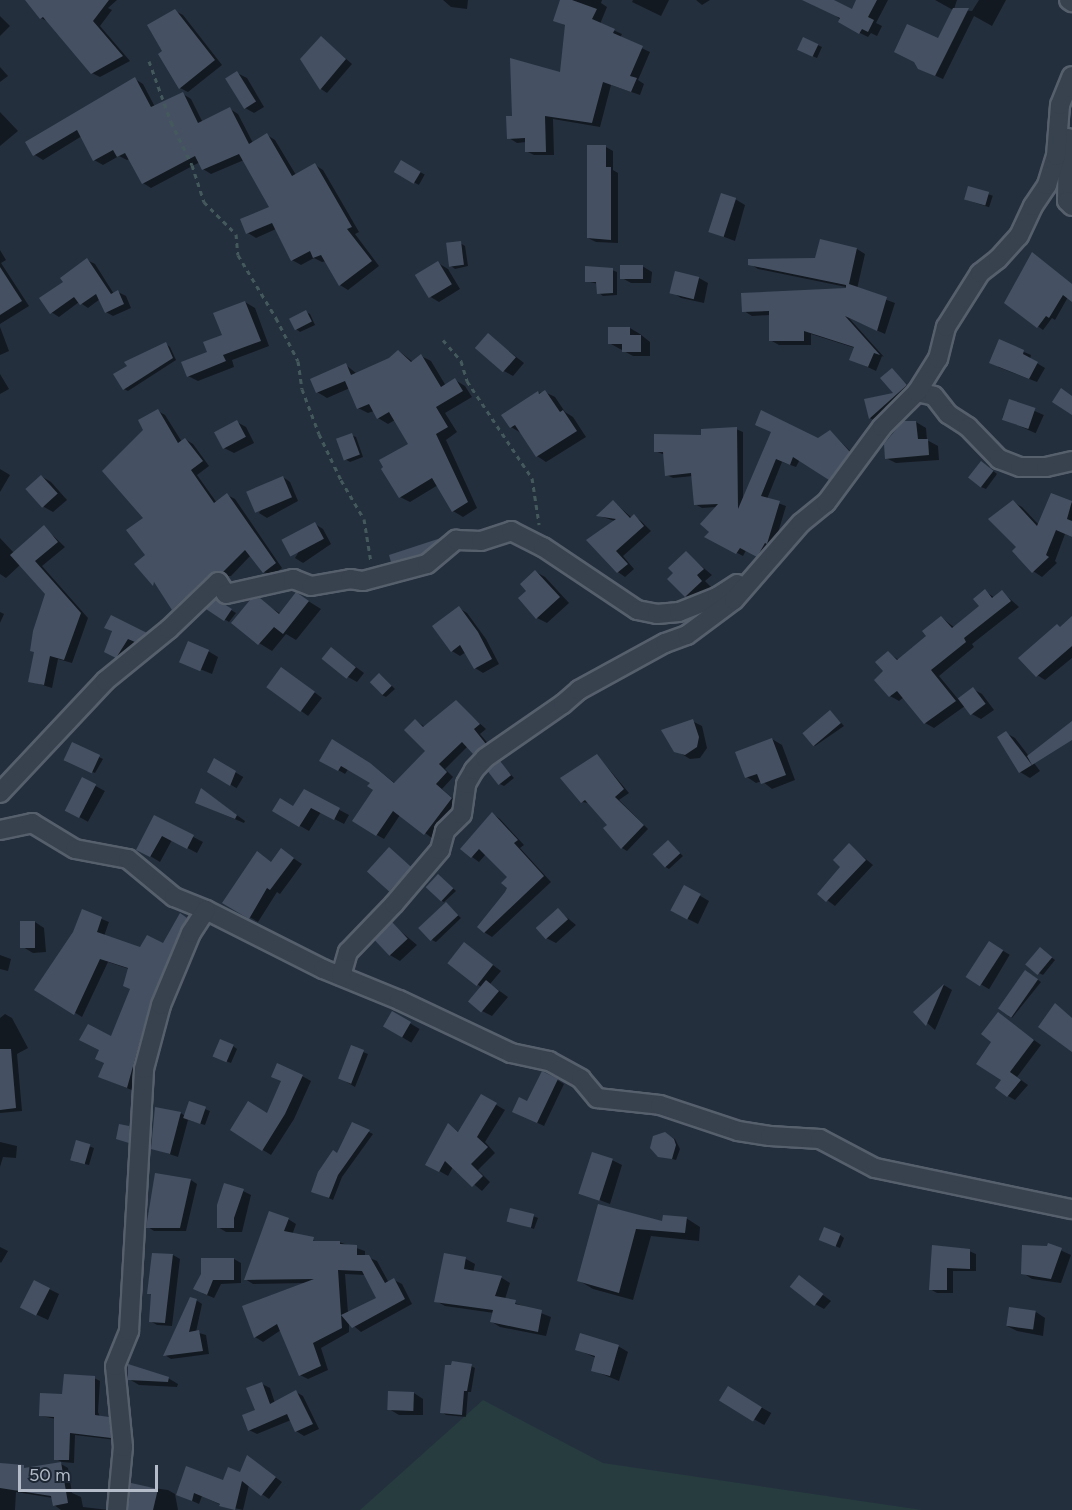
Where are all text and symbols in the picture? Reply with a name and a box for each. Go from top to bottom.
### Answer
scale bar [21,1453,160,1491]
text: 50 m [29,1464,71,1486]

